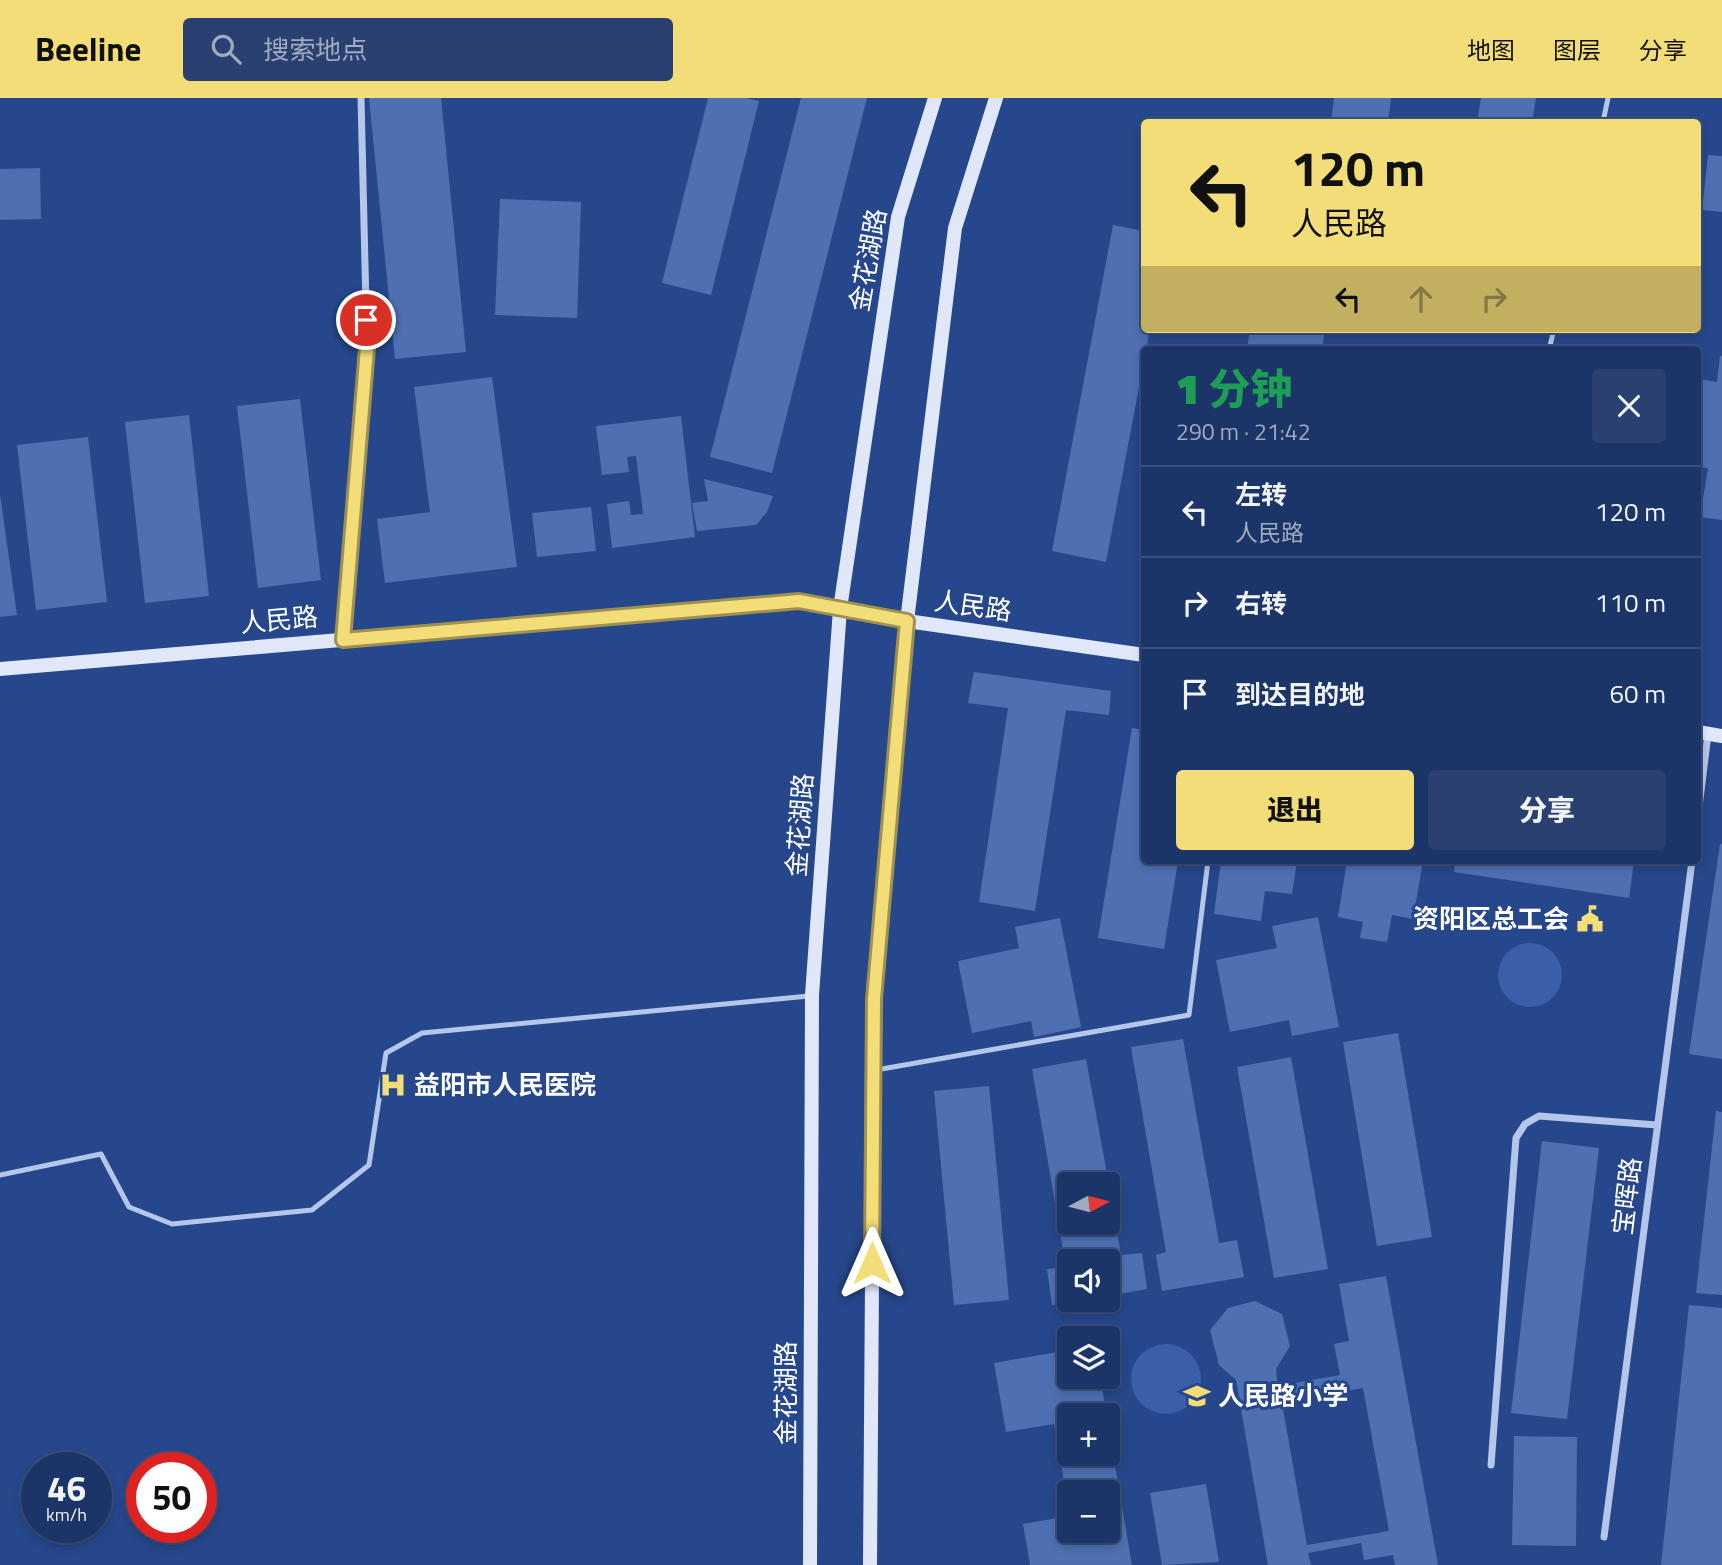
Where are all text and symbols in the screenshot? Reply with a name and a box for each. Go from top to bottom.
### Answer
search box [183,18,673,81]
text: Beeline [35,24,141,74]
icon: search [207,30,245,68]
text: 搜索地点 [263,30,367,69]
text: 地图 [1467,32,1515,68]
text: 图层 [1553,32,1601,68]
text: 分享 [1639,32,1687,68]
text: 120 m [1291,130,1425,205]
icon: left [1176,147,1267,238]
text: 人民路 [1291,199,1387,247]
street label: 金花湖路 [839,205,896,315]
icon: left [1329,280,1367,318]
icon: ahead [1402,280,1440,318]
icon: right [1475,280,1513,318]
pin [336,290,396,350]
icon: arrive [347,301,385,339]
text: 1 分钟 [1176,356,1292,420]
button: close [1592,369,1666,443]
text: 290 m · 21:42 [1176,414,1311,449]
text: 左转 [1235,475,1287,514]
text: 120 m [1595,492,1666,531]
icon: left [1176,493,1214,531]
text: 人民路 [1235,515,1304,550]
street label: 人民路 [932,581,1014,630]
text: 110 m [1595,583,1666,622]
icon: right [1176,584,1214,622]
text: 右转 [1235,584,1287,623]
street label: 人民路 [238,597,320,642]
text: 60 m [1609,674,1666,713]
icon: arrive [1176,675,1214,713]
text: 到达目的地 [1235,675,1365,714]
button: 退出 [1176,770,1414,850]
button: 分享 [1428,770,1666,850]
street label: 金花湖路 [776,772,823,878]
place label: 资阳区总工会 [1413,899,1569,938]
public building icon: 资阳区总工会 [1575,904,1605,934]
place label: 益阳市人民医院 [414,1065,596,1104]
hospital icon: 益阳市人民医院 [378,1070,408,1100]
street label: 宝晖路 [1602,1155,1651,1237]
north arrow [1057,1172,1120,1236]
map controls [1057,1172,1120,1543]
position arrow [835,1226,909,1300]
button: sound [1057,1249,1120,1312]
button: layers [1057,1326,1120,1389]
street label: 金花湖路 [766,1341,805,1445]
place label: 人民路小学 [1218,1376,1348,1415]
school or university icon: 人民路小学 [1182,1381,1212,1411]
button: + [1057,1403,1120,1466]
speed limit sign: 50 [126,1452,217,1543]
text: 46 [47,1461,86,1515]
button: − [1057,1480,1120,1543]
text: km/h [46,1501,87,1528]

